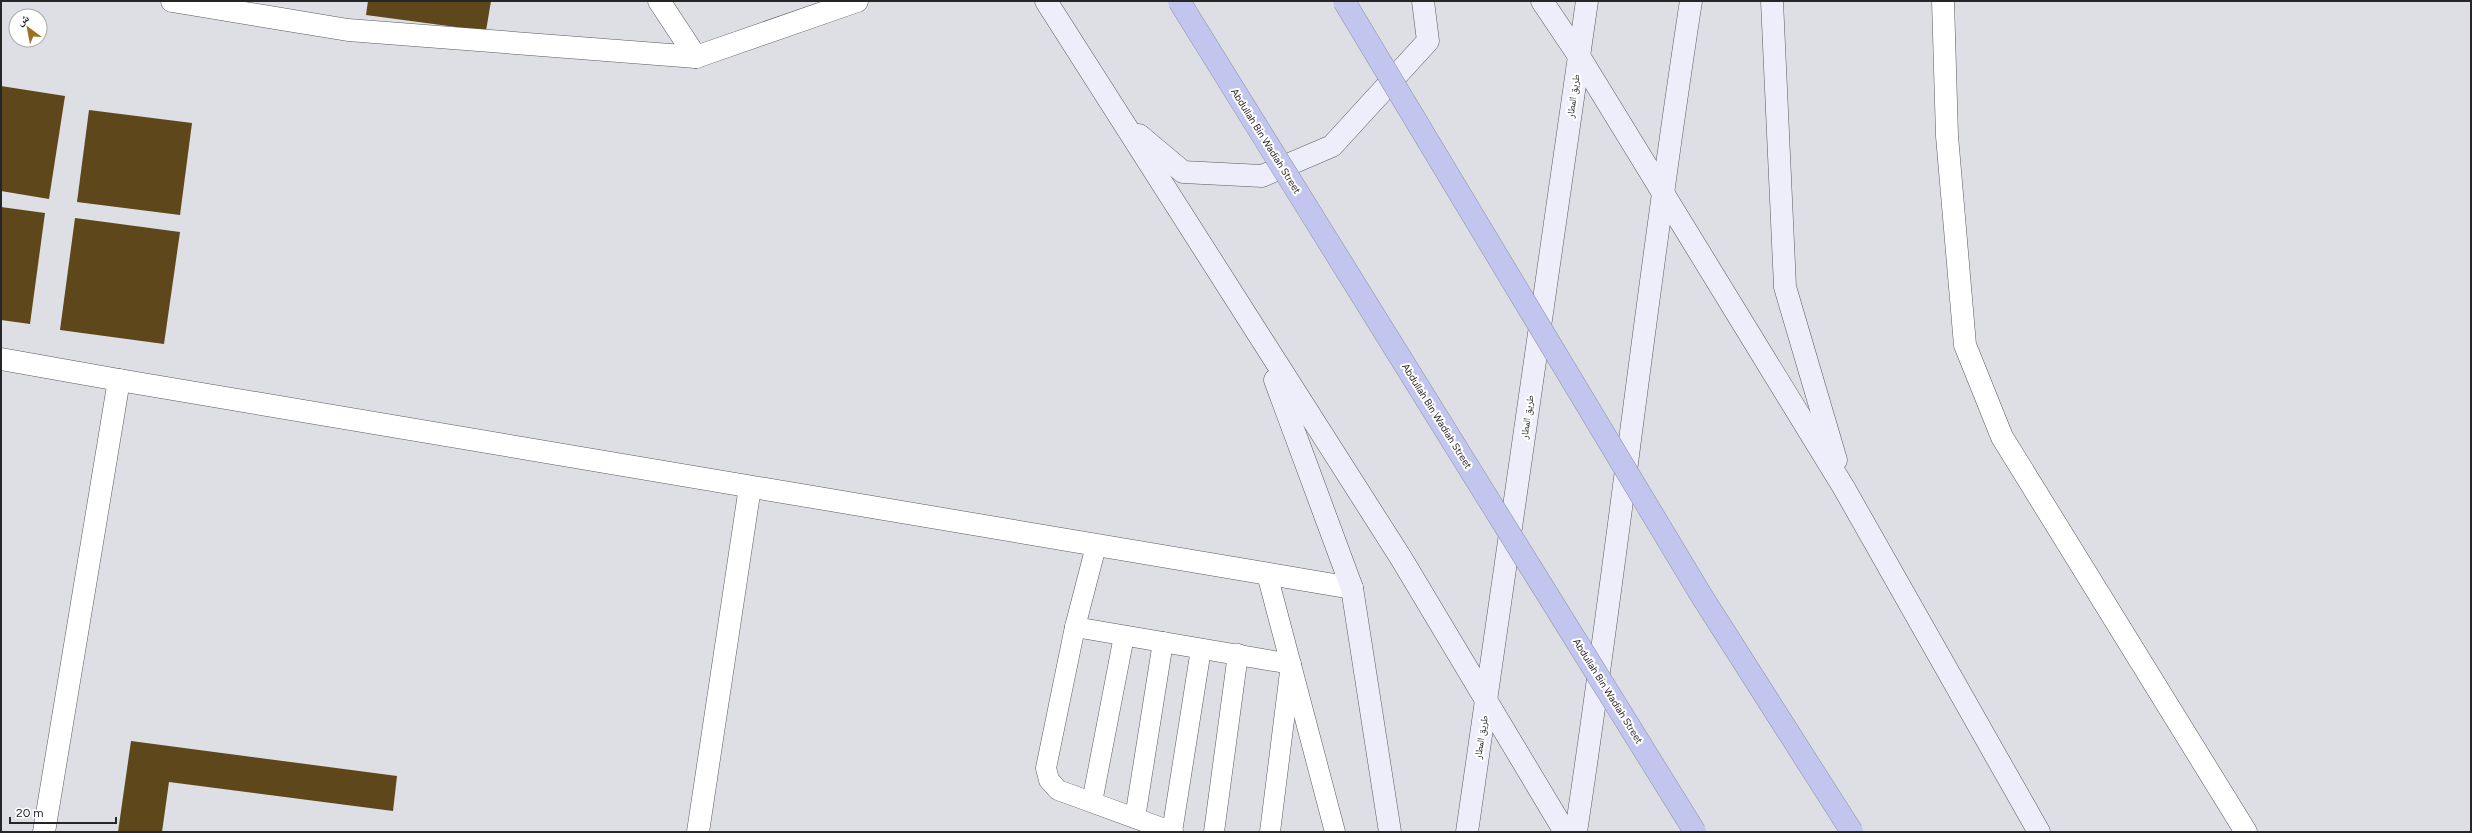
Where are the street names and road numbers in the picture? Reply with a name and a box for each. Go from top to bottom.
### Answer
street label: طريق المطار [1563,73,1583,120]
street label: Abdullah Bin Wadiah Street [1228,86,1304,196]
street label: Abdullah Bin Wadiah Street [1399,361,1475,471]
street label: طريق المطار [1517,394,1537,441]
street label: Abdullah Bin Wadiah Street [1570,636,1646,746]
street label: طريق المطار [1471,714,1491,761]

